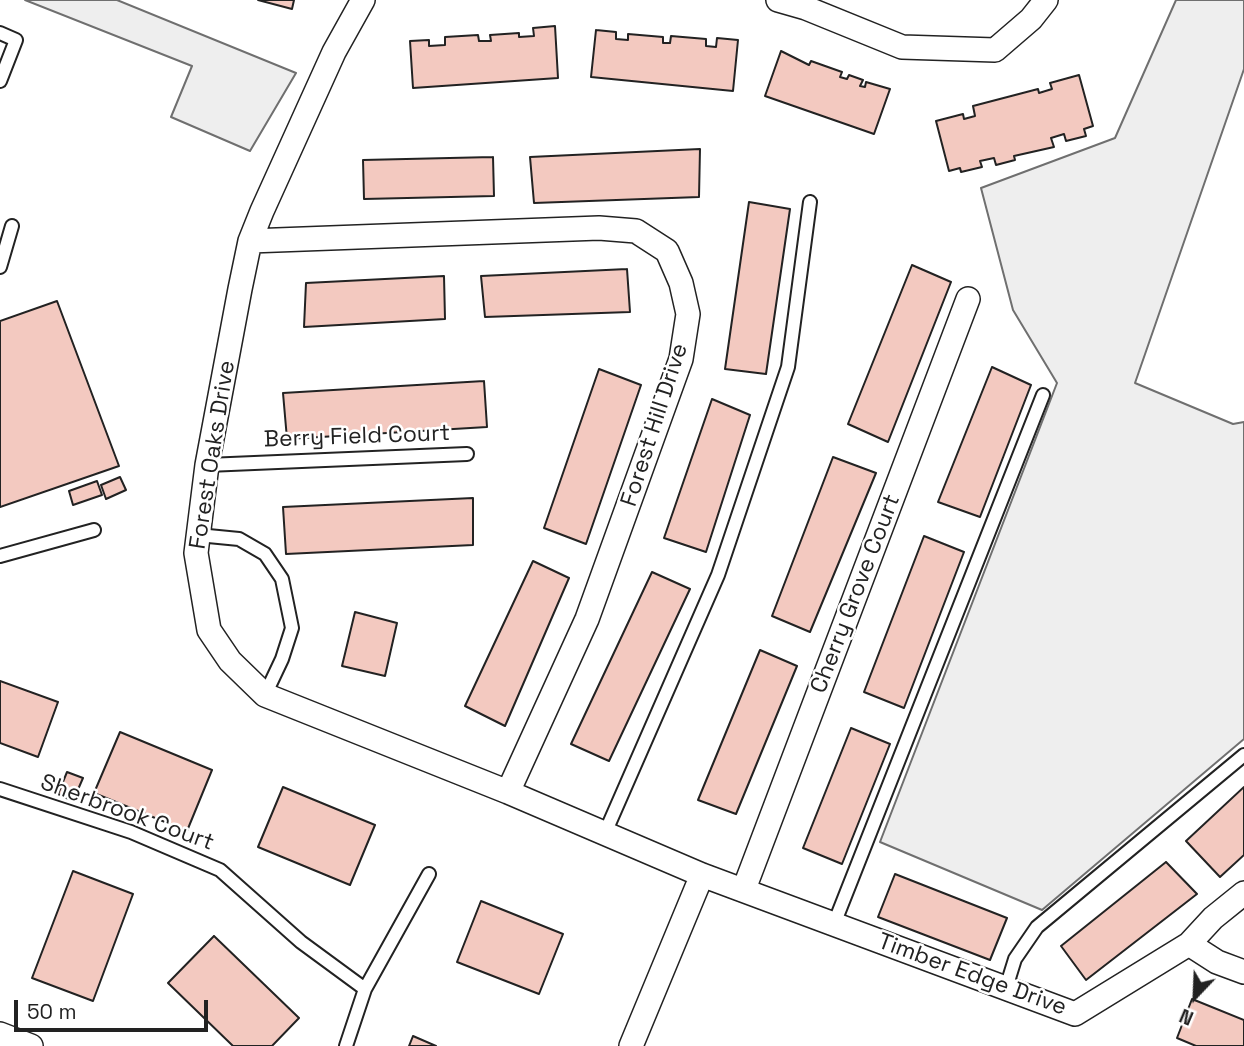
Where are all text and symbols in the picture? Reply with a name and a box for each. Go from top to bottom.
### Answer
street label: Forest Hill Drive [616,340,694,510]
street label: Forest Oaks Drive [184,359,242,551]
street label: Berry Field Court [263,420,451,454]
street label: Cherry Grove Court [805,491,907,697]
street label: Sherbrook Court [36,769,218,857]
street label: Timber Edge Drive [874,928,1070,1022]
north arrow [1160,962,1230,1032]
scale bar [18,986,212,1030]
text: 50 m [27,998,77,1025]
text: N [1176,1003,1197,1031]

